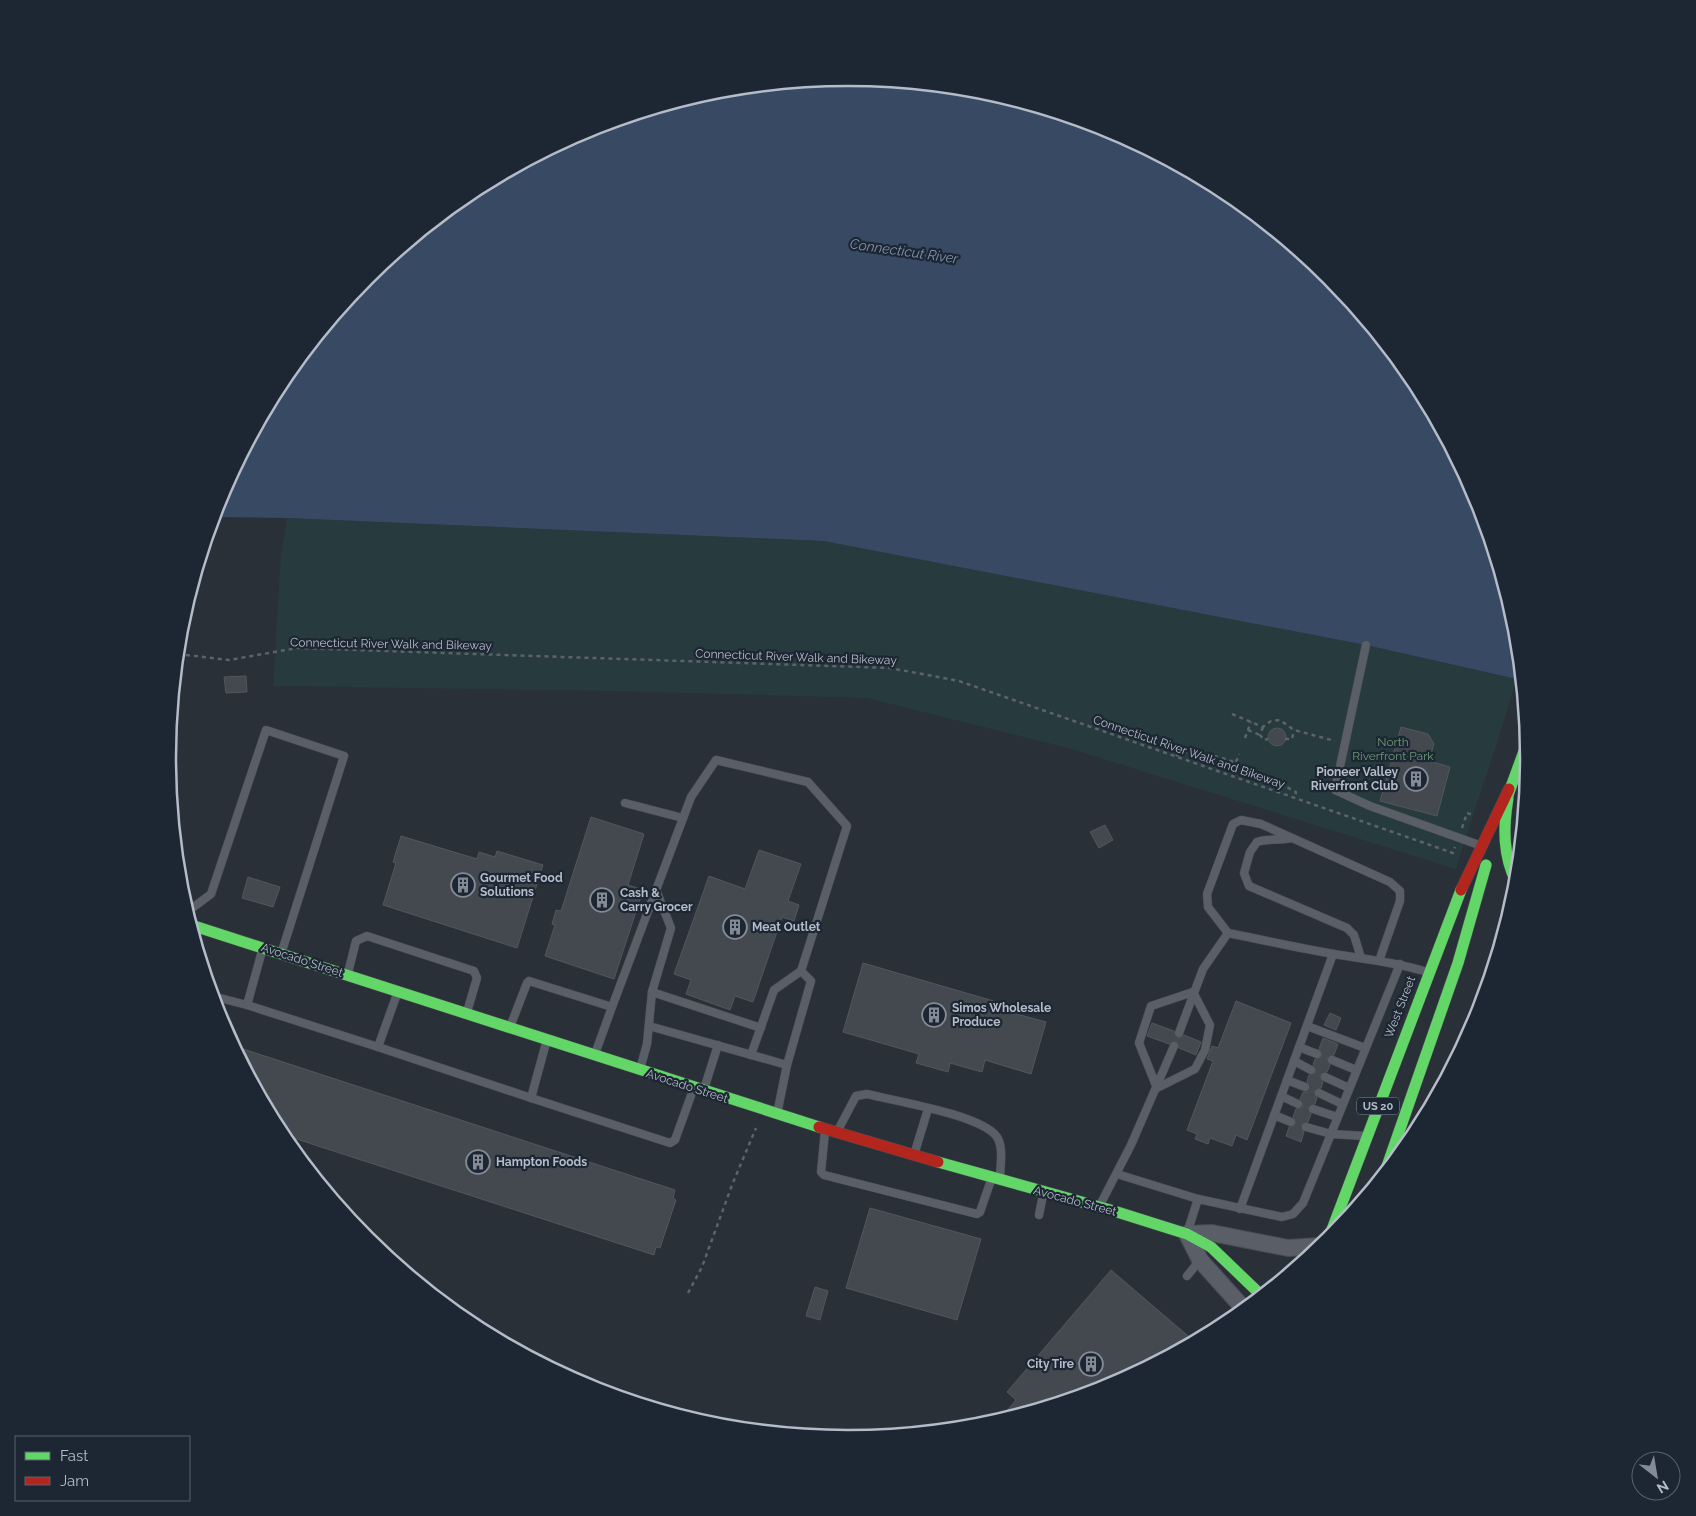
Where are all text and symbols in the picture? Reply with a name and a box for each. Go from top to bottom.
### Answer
water label: Connecticut River [849,235,960,267]
street label: Connecticut River Walk and Bikeway [290,635,492,653]
street label: Connecticut River Walk and Bikeway [695,646,898,668]
street label: Connecticut River Walk and Bikeway [1091,713,1287,792]
park label: North Riverfront Park [1352,735,1434,763]
place label: Pioneer Valley Riverfront Club [1311,765,1398,793]
building icon: Pioneer Valley Riverfront Club [1403,766,1429,792]
place label: Gourmet Food Solutions [480,871,563,899]
building icon: Gourmet Food Solutions [450,872,476,898]
place label: Cash & Carry Grocer [620,886,693,914]
building icon: Cash & Carry Grocer [589,887,615,913]
building icon: Meat Outlet [722,914,748,940]
place label: Meat Outlet [752,920,821,934]
street label: Avocado Street [259,940,345,980]
street label: West Street [1382,974,1418,1040]
place label: Simos Wholesale Produce [952,1001,1051,1029]
building icon: Simos Wholesale Produce [921,1002,947,1028]
street label: Avocado Street [644,1066,730,1106]
road number: US 20 [1357,1098,1399,1114]
building icon: Hampton Foods [465,1149,491,1175]
place label: Hampton Foods [496,1155,587,1169]
street label: Avocado Street [1032,1183,1118,1219]
building icon: City Tire [1078,1351,1104,1377]
place label: City Tire [1027,1357,1074,1371]
legend [15,1436,190,1501]
text: Fast [60,1447,88,1465]
north arrow [1631,1451,1681,1501]
text: Jam [60,1472,89,1490]
text: N [1654,1478,1671,1497]

